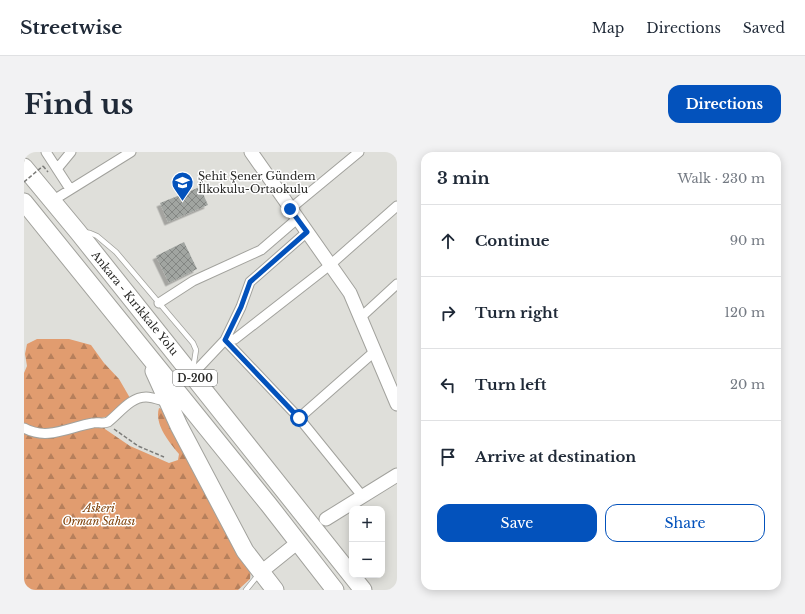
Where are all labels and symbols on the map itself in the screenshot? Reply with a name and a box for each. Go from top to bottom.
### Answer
school or university icon: Şehit Şener Gündem İlkokulu-Ortaokulu [170,169,196,202]
place label: Şehit Şener Gündem İlkokulu-Ortaokulu [198,169,316,196]
route end [281,200,299,218]
street label: Ankara - Kırıkkale Yolu [88,247,182,358]
road number: D-200 [173,370,217,386]
route start [290,409,308,427]
park label: Askeri Orman Sahası [63,501,136,528]

